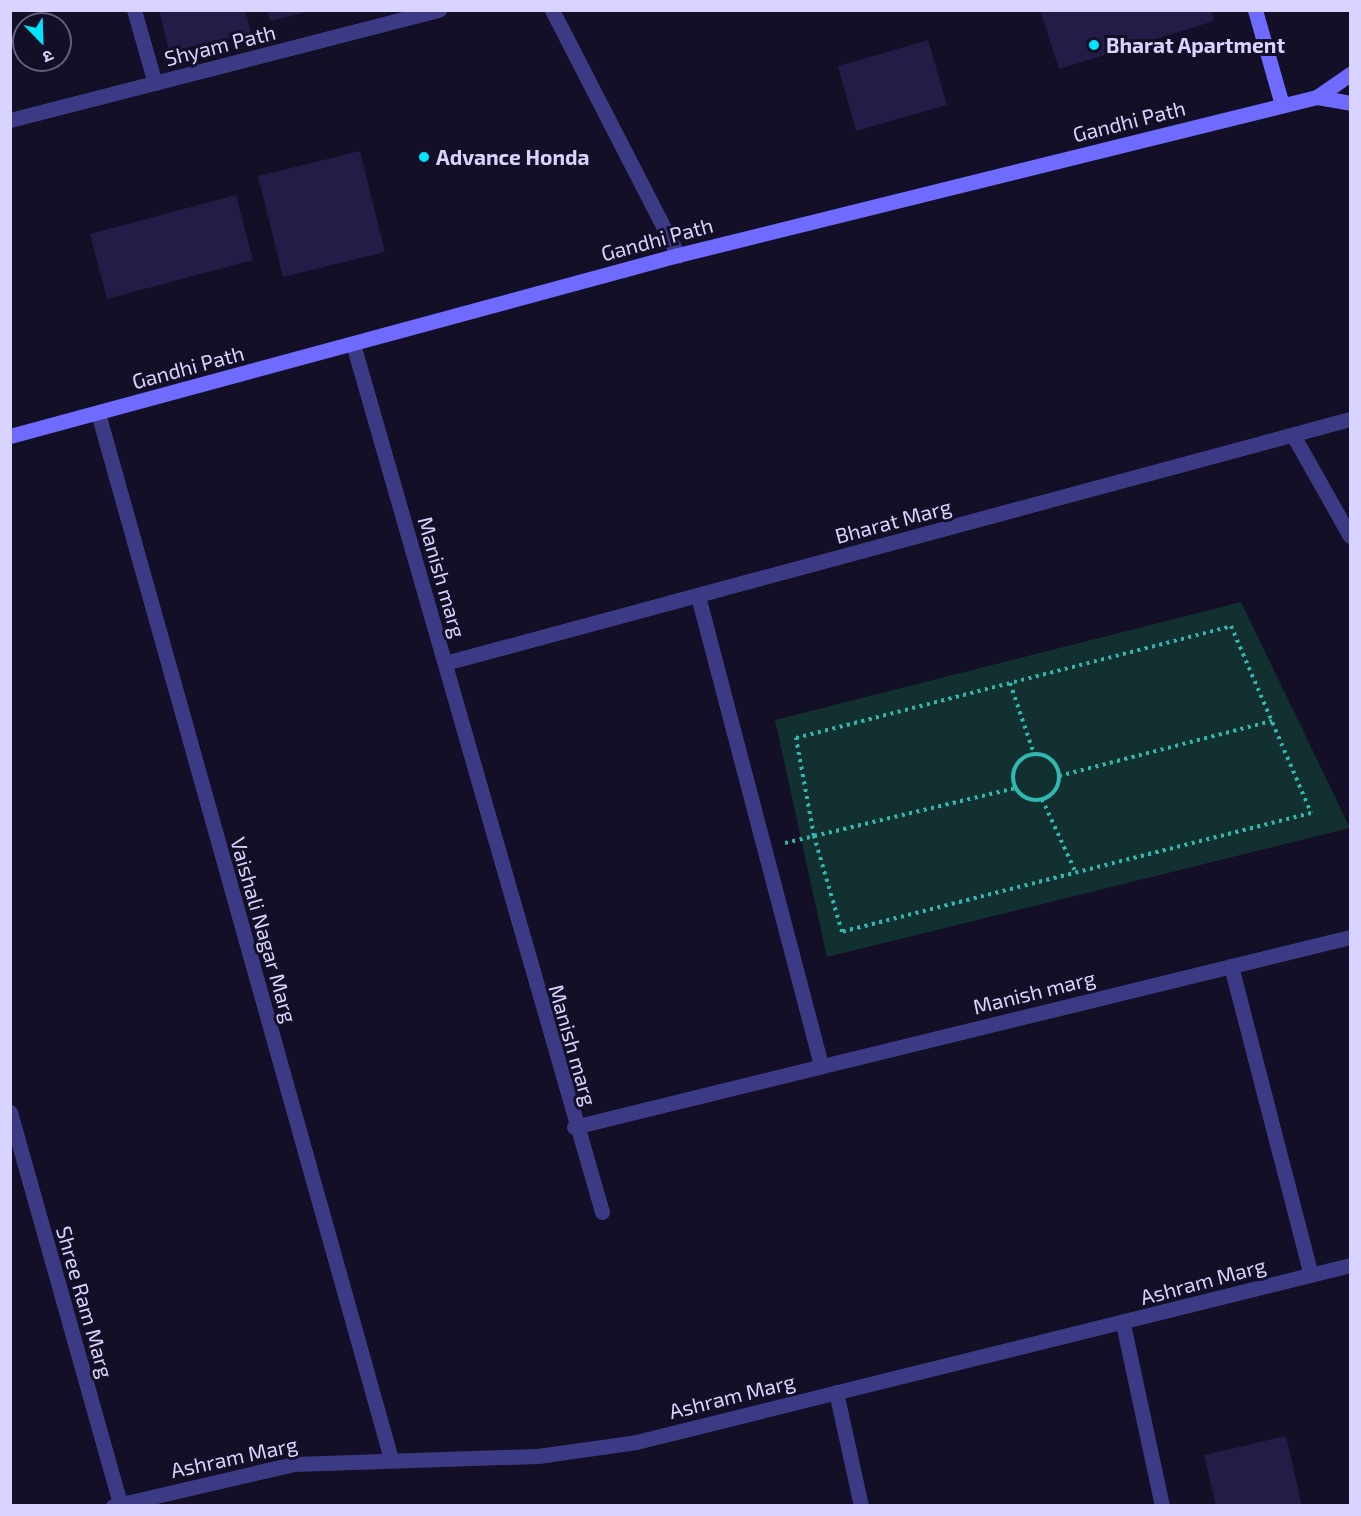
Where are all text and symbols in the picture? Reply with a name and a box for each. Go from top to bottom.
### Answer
north arrow [12,12,72,72]
street label: Shyam Path [162,19,278,71]
place label: Bharat Apartment [1106,32,1285,58]
marker: Bharat Apartment [1087,38,1101,52]
text: उ [40,47,56,68]
street label: Gandhi Path [1070,95,1188,147]
place label: Advance Honda [436,144,590,170]
marker: Advance Honda [417,150,431,164]
street label: Gandhi Path [598,212,716,266]
street label: Gandhi Path [129,340,247,394]
street label: Bharat Marg [832,493,954,549]
street label: Manish marg [413,514,471,640]
street label: Vaishali Nagar Marg [225,834,303,1026]
street label: Manish marg [970,965,1098,1019]
street label: Manish marg [544,982,602,1108]
street label: Shree Ram Marg [51,1223,119,1381]
street label: Ashram Marg [1137,1252,1269,1310]
street label: Ashram Marg [666,1368,798,1424]
street label: Ashram Marg [168,1431,300,1483]

